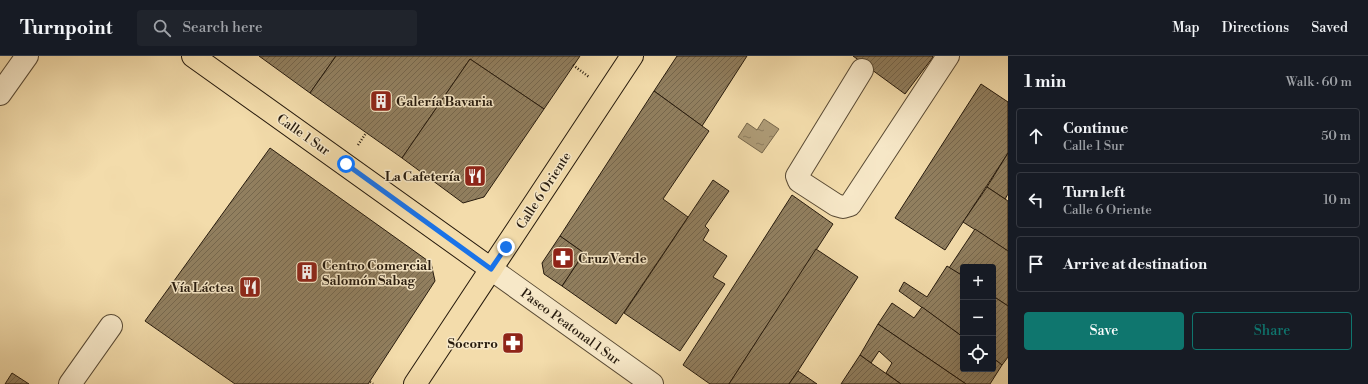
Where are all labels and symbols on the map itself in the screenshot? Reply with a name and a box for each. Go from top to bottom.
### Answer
building icon: Galería Bavaria [368,88,394,114]
place label: Galería Bavaria [396,94,494,110]
street label: Calle 1 Sur [274,111,333,159]
street label: Calle 6 Oriente [513,149,575,232]
route start [337,155,355,173]
restaurant icon: La Cafetería [462,163,488,189]
place label: La Cafetería [385,169,461,185]
route end [497,238,515,256]
pharmacy icon: Cruz Verde [550,245,576,271]
place label: Cruz Verde [578,251,647,267]
place label: Centro Comercial Salomón Sabag [322,258,432,289]
building icon: Centro Comercial Salomón Sabag [294,259,320,285]
restaurant icon: Vía Láctea [237,274,263,300]
place label: Vía Láctea [170,280,235,296]
street label: Paseo Peatonal 1 Sur [517,285,624,369]
pharmacy icon: Socorro [500,330,526,356]
place label: Socorro [448,336,498,352]

